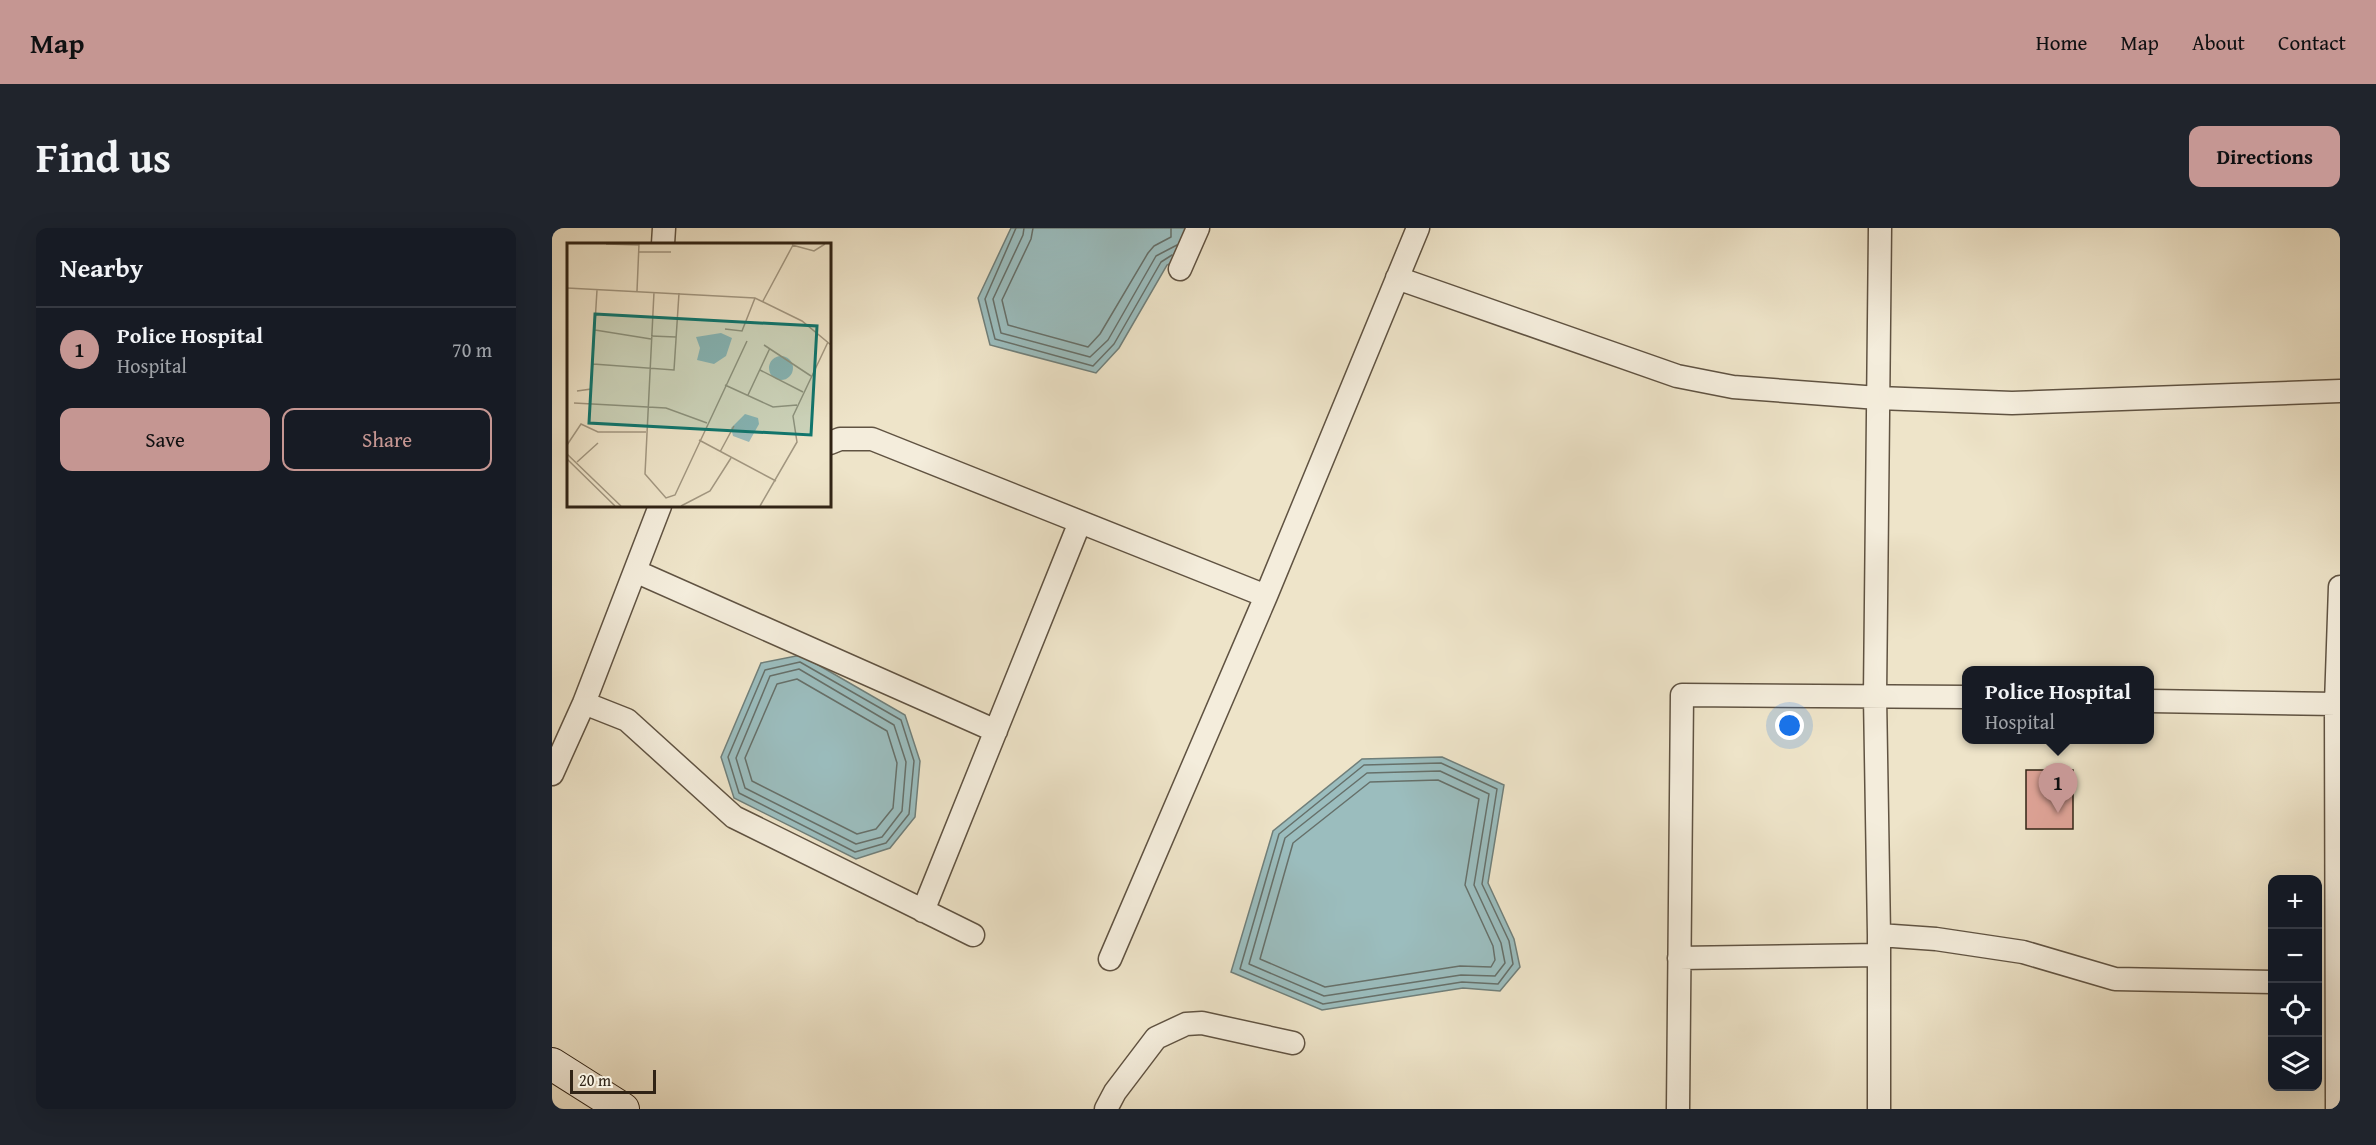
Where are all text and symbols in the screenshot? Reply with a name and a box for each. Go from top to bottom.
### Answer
text: Map [30,22,84,63]
text: Home [2036,27,2087,58]
text: Map [2120,27,2159,58]
text: About [2192,27,2245,58]
text: Contact [2278,27,2346,58]
text: Find us [36,126,171,187]
button: Directions [2189,126,2340,187]
inset map [567,243,831,507]
text: Nearby [60,248,143,287]
text: Police Hospital [117,319,263,351]
text: 1 [74,335,85,364]
text: 70 m [452,335,492,364]
text: Hospital [117,351,187,380]
button: Save [60,408,270,471]
button: Share [282,408,492,471]
popup [1962,666,2154,744]
text: Police Hospital [1985,675,2131,707]
text: Hospital [1985,707,2055,736]
your location [1775,711,1804,740]
pin: 1 [2038,764,2078,813]
map controls [2268,875,2322,1091]
button: + [2268,875,2322,929]
button: − [2268,929,2322,983]
button: locate [2268,983,2322,1037]
button: layers [2268,1037,2322,1091]
scale bar [570,1067,656,1094]
text: 20 m [579,1068,611,1092]

